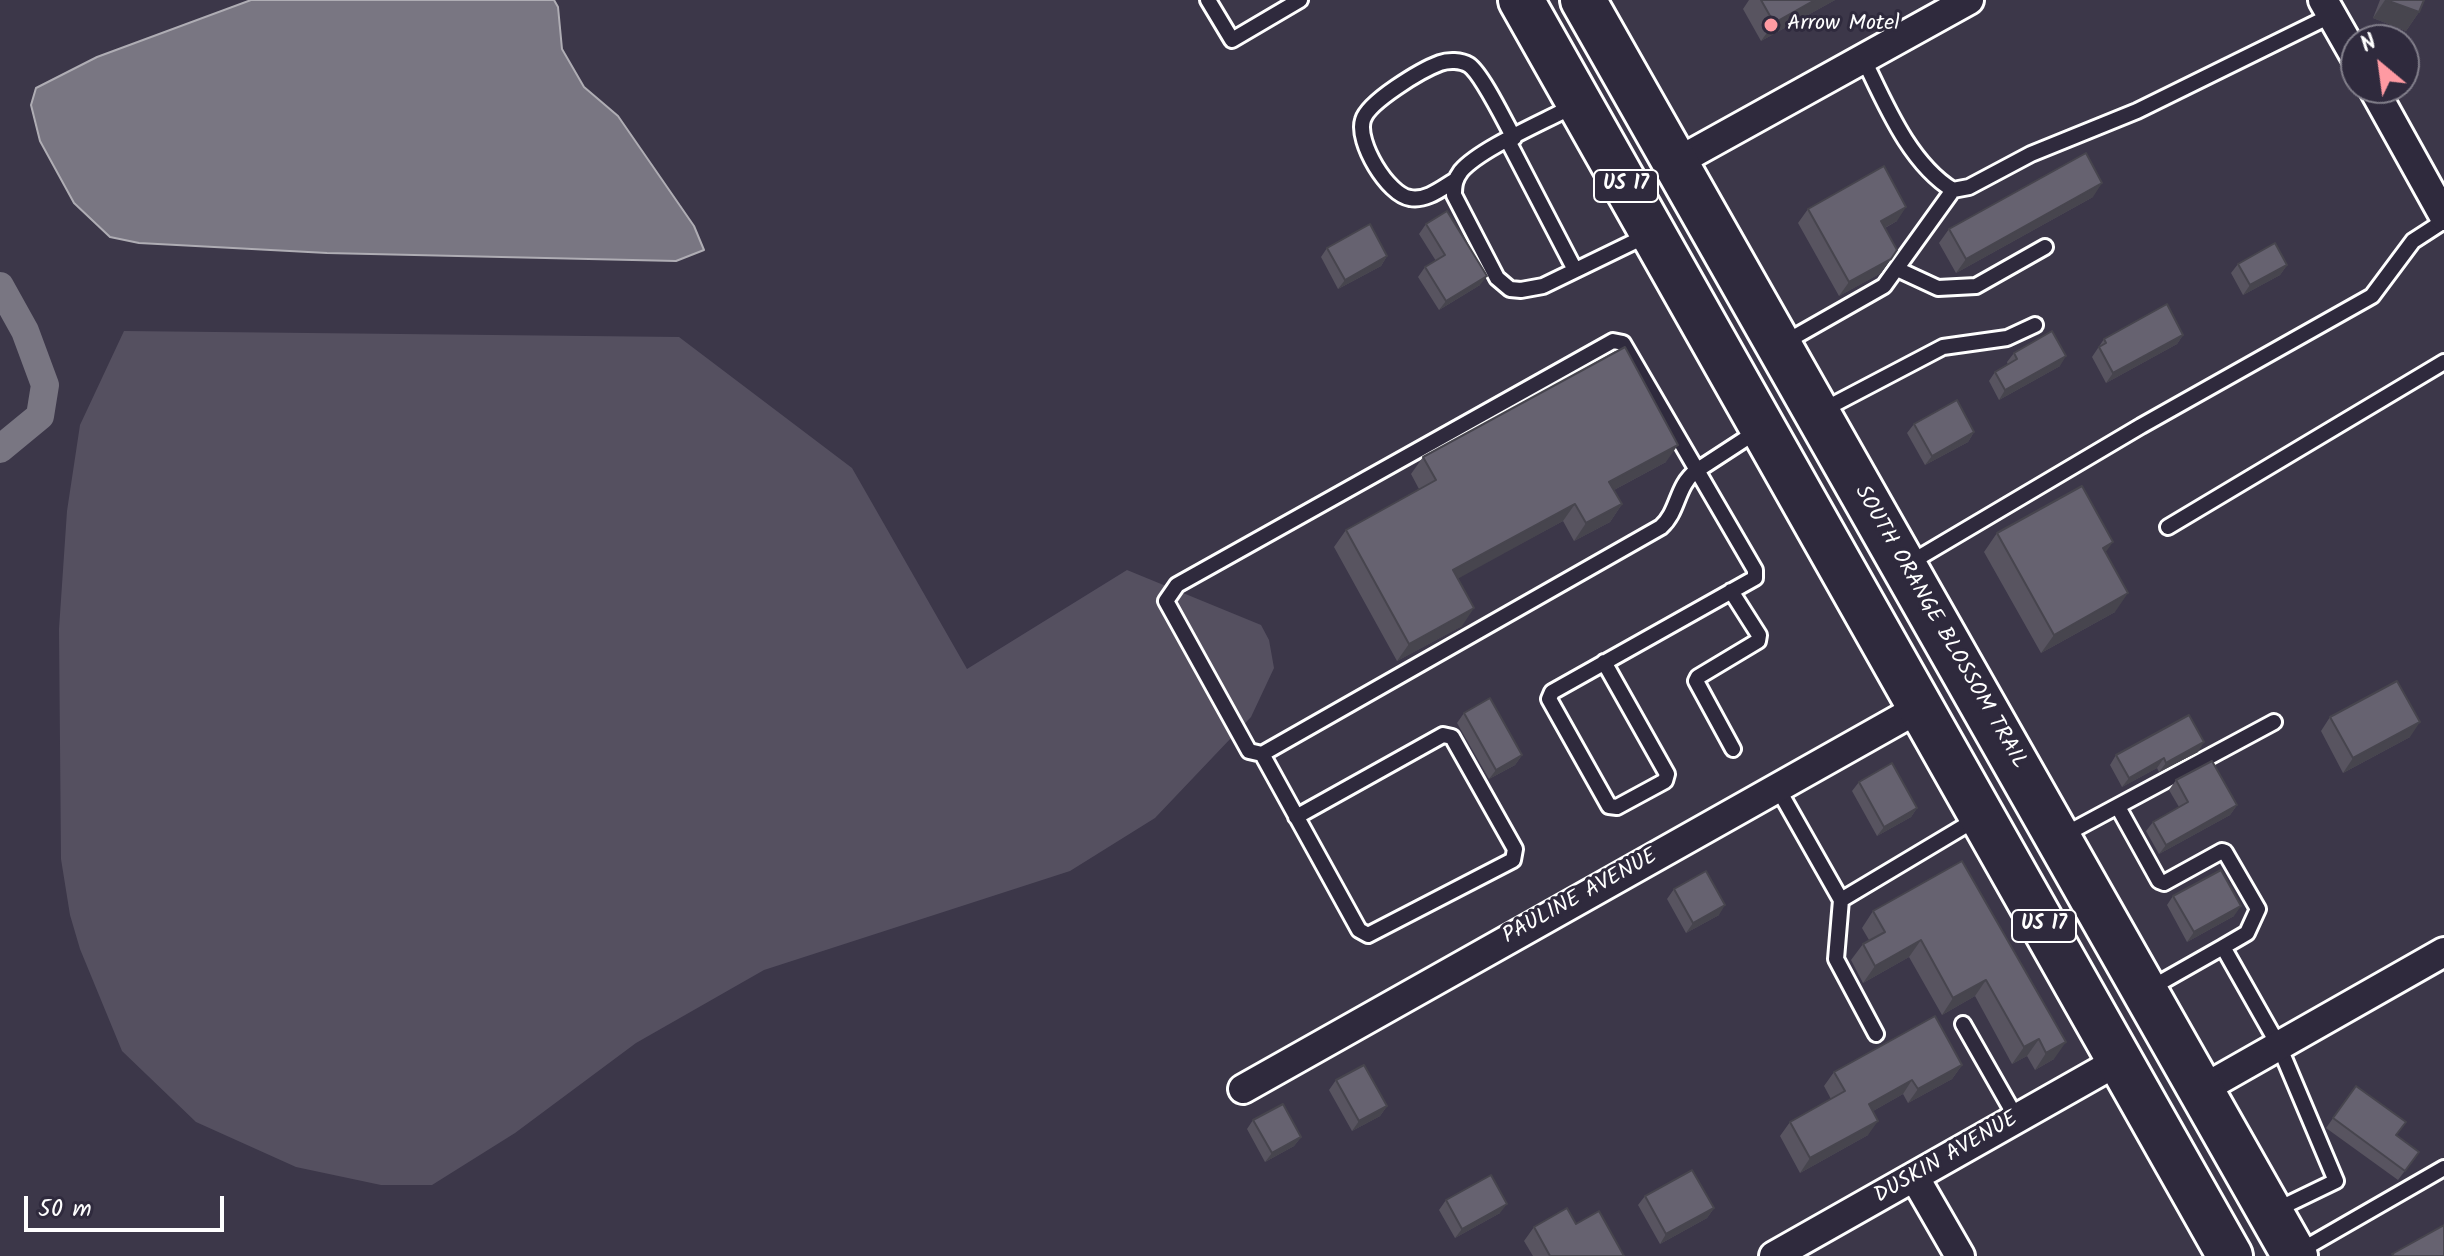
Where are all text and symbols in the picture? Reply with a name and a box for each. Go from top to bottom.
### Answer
place label: Arrow Motel [1787,12,1900,38]
marker: Arrow Motel [1762,16,1780,34]
north arrow [2340,24,2420,104]
text: N [2355,26,2384,63]
road number: US 17 [1594,170,1658,202]
street label: SOUTH ORANGE BLOSSOM TRAIL [1847,482,2031,774]
street label: PAULINE AVENUE [1499,845,1663,951]
road number: US 17 [2012,910,2076,942]
street label: DUSKIN AVENUE [1870,1107,2024,1211]
scale bar [28,1180,228,1230]
text: 50 m [38,1190,92,1229]

